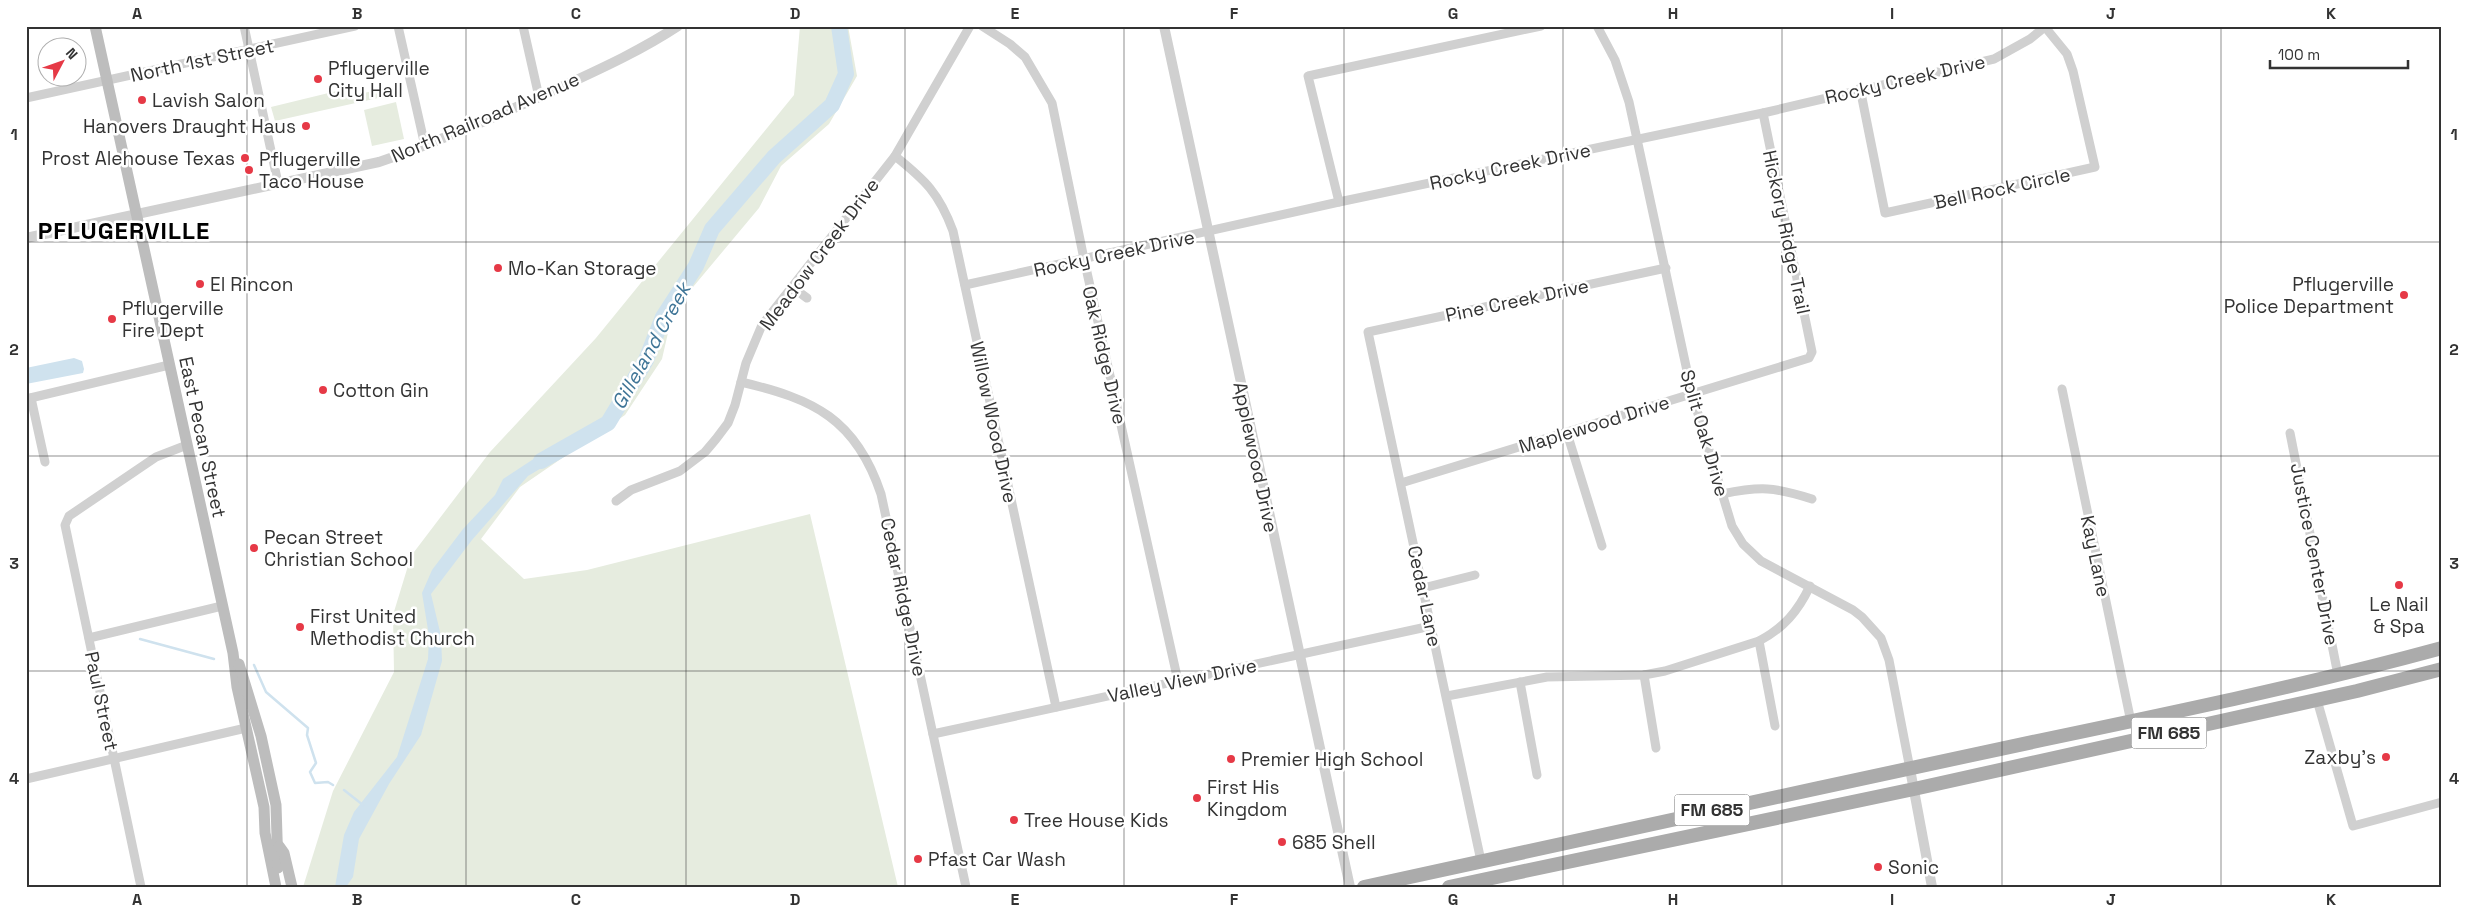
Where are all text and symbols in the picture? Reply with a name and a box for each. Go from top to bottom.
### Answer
text: A [132,3,142,24]
text: B [352,3,362,24]
text: C [571,3,581,24]
text: D [790,3,800,24]
text: E [1011,3,1020,24]
text: F [1230,3,1239,24]
text: G [1448,3,1458,24]
text: H [1668,3,1678,24]
text: I [1890,3,1894,24]
text: J [2106,3,2116,24]
text: K [2326,3,2336,24]
street label: North 1st Street [128,33,276,88]
north arrow [38,38,88,88]
scale bar [2270,38,2408,70]
text: N [62,44,82,63]
text: 100 m [2278,45,2320,64]
street label: Rocky Creek Drive [1822,49,1988,110]
place label: Pflugerville City Hall [328,56,430,103]
street label: North Railroad Avenue [387,66,583,168]
marker: Pflugerville City Hall [312,73,324,85]
place label: Lavish Salon [152,88,265,113]
marker: Lavish Salon [136,94,148,106]
place label: Hanovers Draught Haus [83,114,296,139]
marker: Hanovers Draught Haus [300,120,312,132]
text: 1 [10,124,18,145]
text: 1 [2450,124,2458,145]
street label: Rocky Creek Drive [1427,137,1593,196]
place label: Prost Alehouse Texas [42,146,235,171]
place label: Pflugerville Taco House [259,147,364,194]
street label: Hickory Ridge Trail [1757,148,1816,316]
marker: Prost Alehouse Texas [239,152,251,164]
street label: Bell Rock Circle [1931,162,2073,215]
marker: Pflugerville Taco House [243,164,255,176]
street label: Meadow Creek Drive [754,173,885,335]
district label: PFLUGERVILLE [38,215,210,246]
street label: Rocky Creek Drive [1031,224,1197,283]
place label: Mo-Kan Storage [508,256,657,281]
marker: Mo-Kan Storage [492,262,504,274]
place label: El Rincon [210,272,293,297]
place label: Pflugerville Police Department [2224,272,2394,319]
street label: Pine Creek Drive [1443,273,1591,328]
water label: Gilleland Creek [605,276,698,414]
marker: El Rincon [194,278,206,290]
street label: Oak Ridge Drive [1076,283,1133,427]
marker: Pflugerville Police Department [2398,289,2410,301]
place label: Pflugerville Fire Dept [122,296,224,343]
marker: Pflugerville Fire Dept [106,313,118,325]
text: 2 [9,339,19,360]
street label: Willow Wood Drive [964,339,1023,505]
text: 2 [2449,339,2459,360]
street label: East Pecan Street [173,354,232,520]
street label: Split Oak Drive [1674,367,1735,500]
place label: Cotton Gin [333,378,429,403]
street label: Applewood Drive [1227,380,1284,535]
marker: Cotton Gin [317,384,329,396]
street label: Maplewood Drive [1516,390,1673,459]
street label: Justice Center Drive [2285,461,2344,647]
street label: Kay Lane [2075,513,2116,599]
street label: Cedar Ridge Drive [875,516,933,679]
place label: Pecan Street Christian School [264,525,413,572]
marker: Pecan Street Christian School [248,542,260,554]
street label: Cedar Lane [1402,543,1447,649]
text: 3 [9,553,19,574]
text: 3 [2449,553,2459,574]
marker: Le Nail & Spa [2393,579,2405,591]
place label: Le Nail & Spa [2369,592,2429,639]
place label: First United Methodist Church [310,604,475,651]
marker: First United Methodist Church [294,621,306,633]
street label: Paul Street [79,649,124,753]
street label: Valley View Drive [1105,652,1259,709]
road number: FM 685 [2132,718,2206,748]
place label: Zaxby's [2304,745,2376,770]
place label: Premier High School [1241,747,1423,772]
marker: Zaxby's [2380,751,2392,763]
marker: Premier High School [1225,753,1237,765]
text: 4 [9,768,19,789]
text: 4 [2449,768,2459,789]
place label: First His Kingdom [1207,775,1287,822]
marker: First His Kingdom [1191,792,1203,804]
road number: FM 685 [1674,794,1750,826]
place label: Tree House Kids [1024,808,1168,833]
marker: Tree House Kids [1008,814,1020,826]
place label: 685 Shell [1292,830,1376,855]
marker: 685 Shell [1276,836,1288,848]
place label: Pfast Car Wash [928,847,1066,872]
marker: Pfast Car Wash [912,853,924,865]
place label: Sonic [1888,855,1939,880]
marker: Sonic [1872,861,1884,873]
text: A [132,889,142,910]
text: B [352,889,362,910]
text: C [571,889,581,910]
text: D [790,889,800,910]
text: E [1011,889,1020,910]
text: F [1230,889,1239,910]
text: G [1448,889,1458,910]
text: H [1668,889,1678,910]
text: I [1890,889,1894,910]
text: J [2106,889,2116,910]
text: K [2326,889,2336,910]

